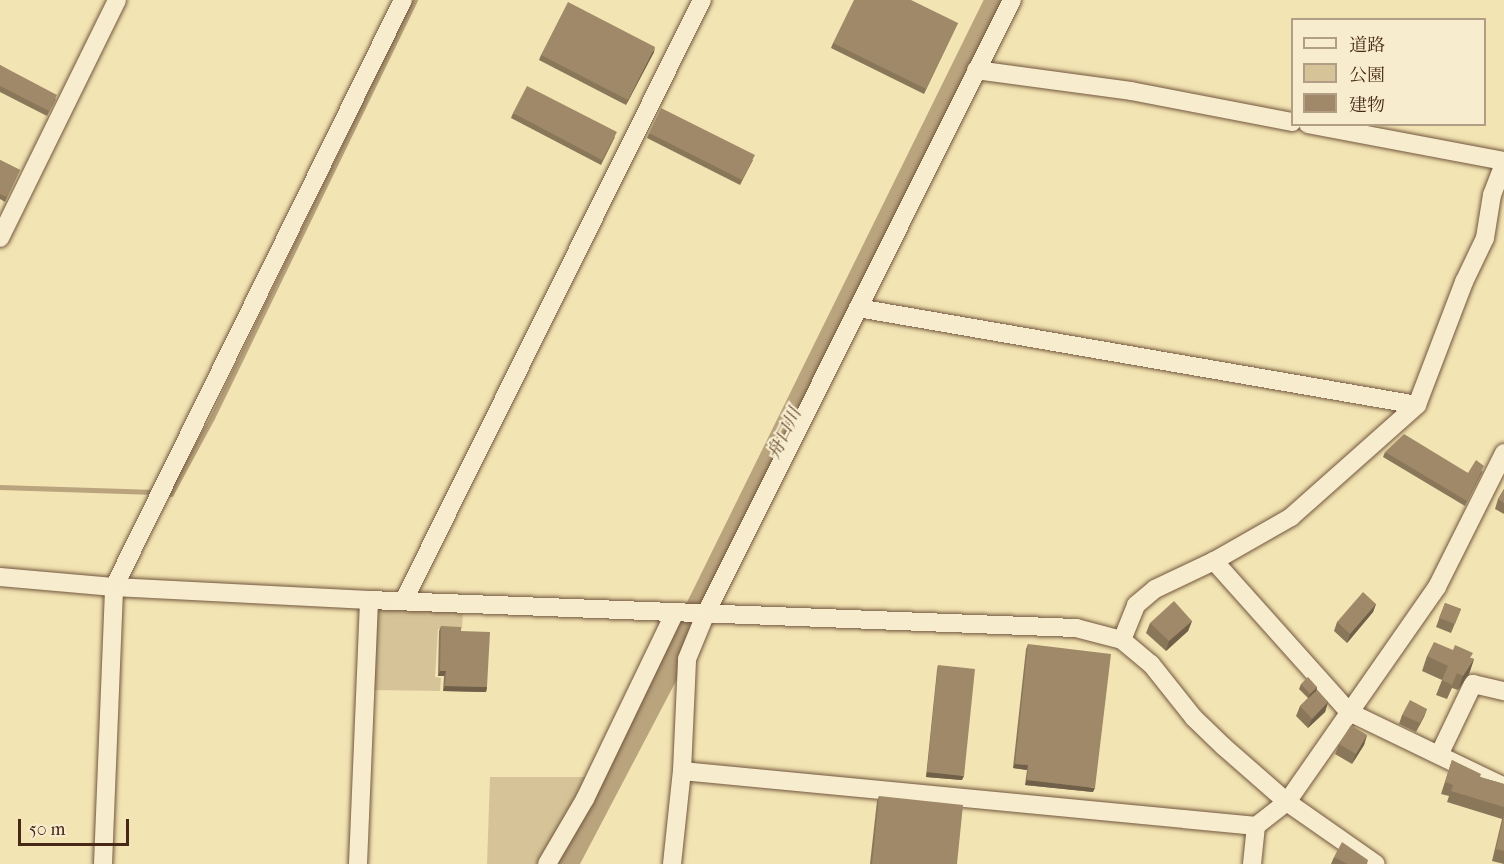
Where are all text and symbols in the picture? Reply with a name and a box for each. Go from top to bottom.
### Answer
legend [1291,18,1486,126]
text: 道路 [1349,35,1385,56]
text: 公園 [1349,65,1385,86]
text: 建物 [1349,95,1385,116]
water label: 舟口川 [763,405,807,463]
scale bar [21,807,132,845]
text: 50 m [29,819,65,840]

